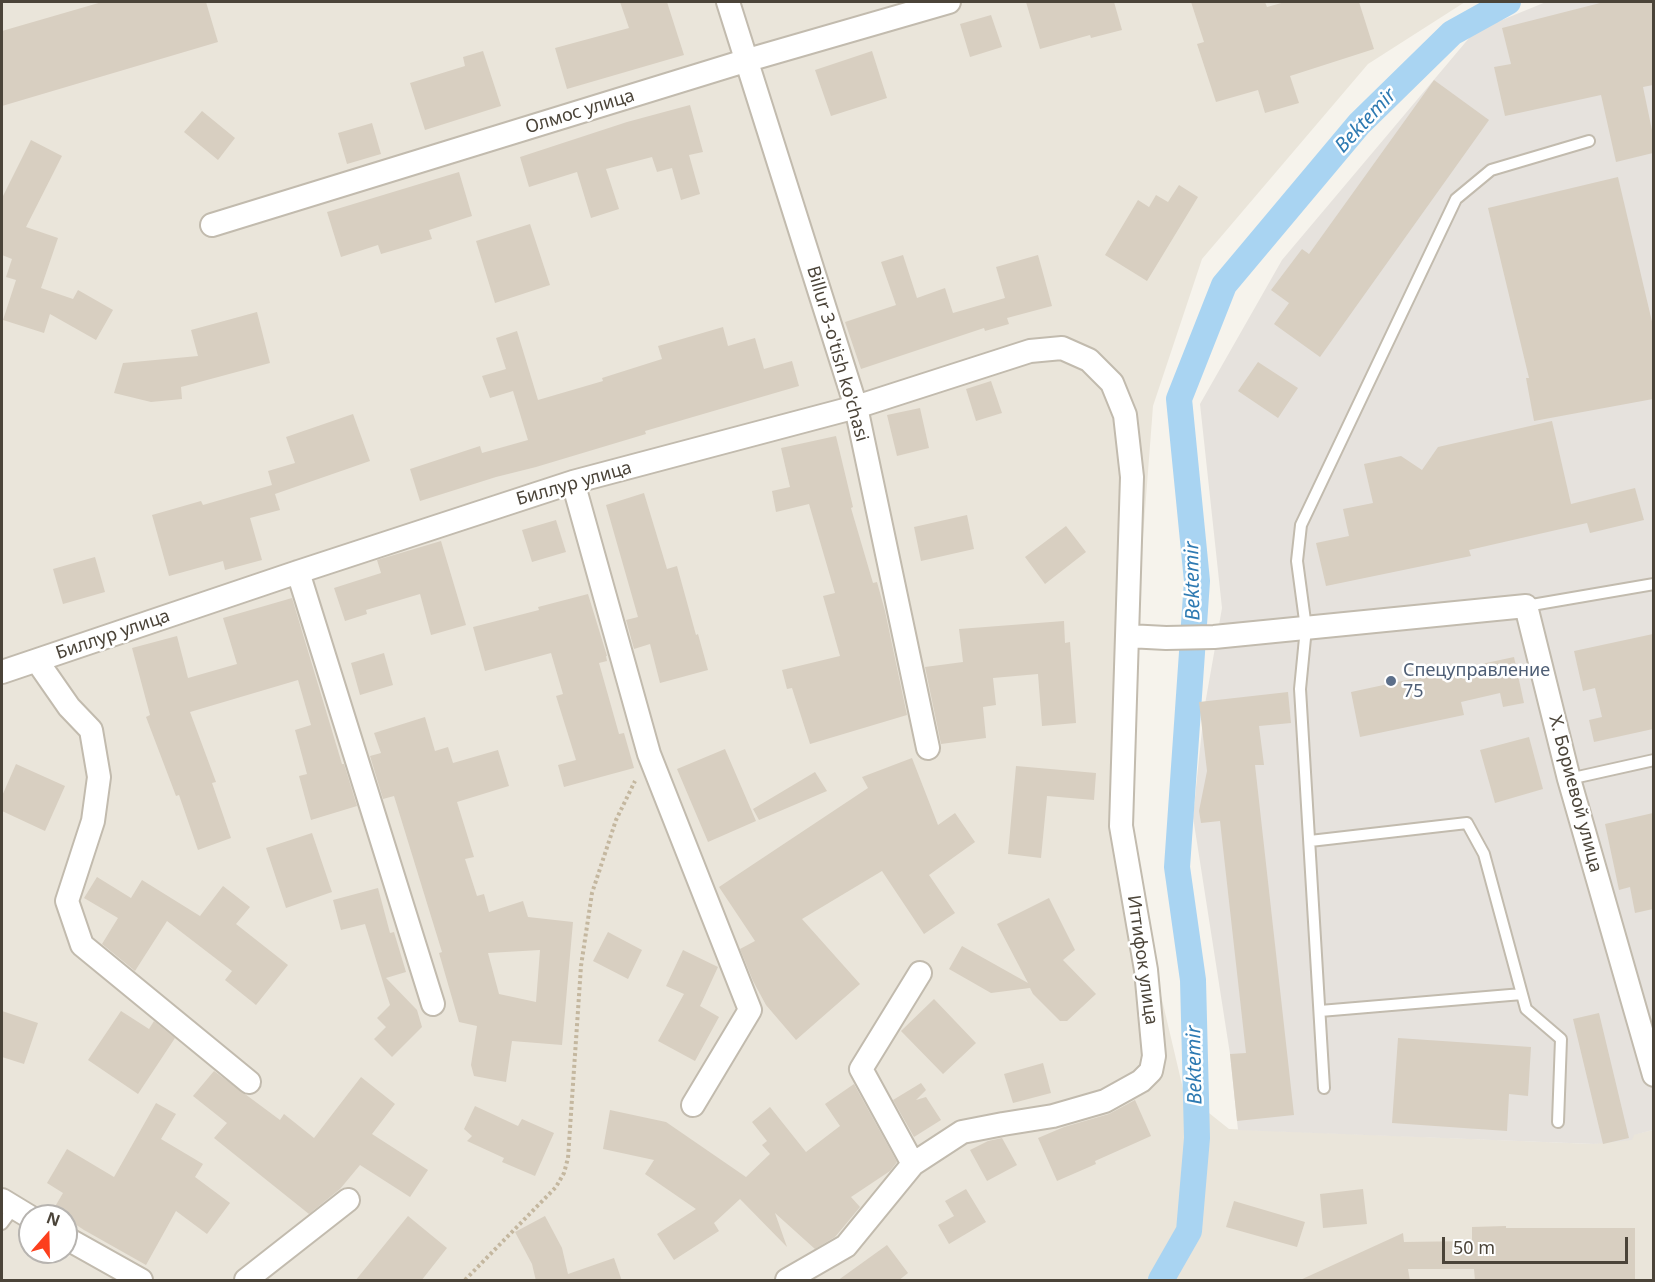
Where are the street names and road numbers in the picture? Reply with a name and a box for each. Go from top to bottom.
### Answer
street label: Олмос улица [523,85,637,139]
street label: Billur 3-o'tish ko'chasi [802,264,872,444]
street label: Биллур улица [514,457,634,511]
street label: Биллур улица [53,605,173,665]
street label: Х. Бориевой улица [1544,713,1606,875]
street label: Иттифок улица [1122,894,1162,1026]

